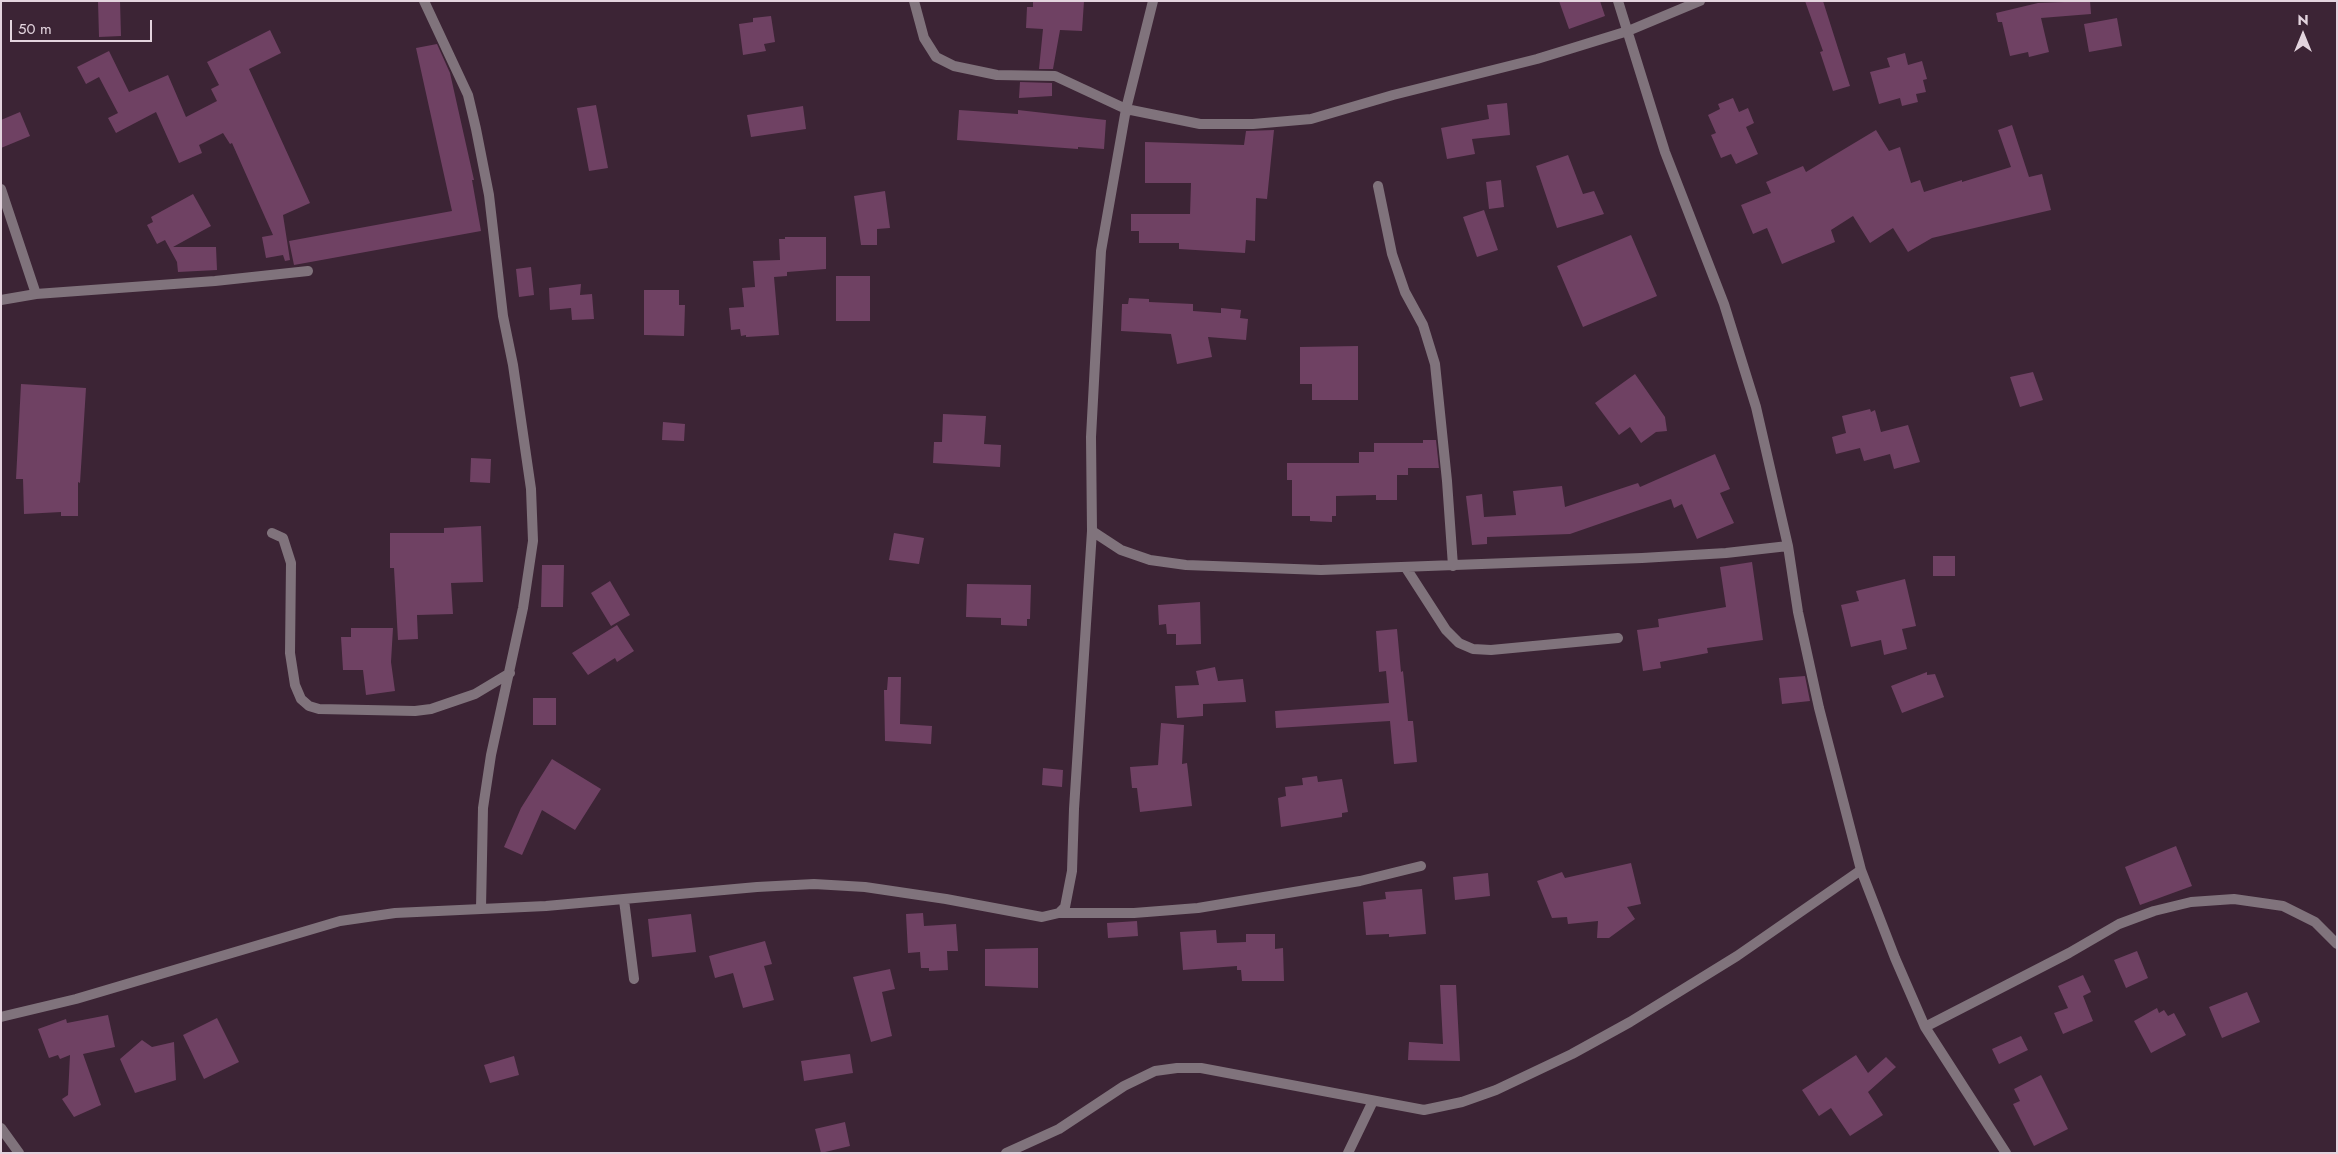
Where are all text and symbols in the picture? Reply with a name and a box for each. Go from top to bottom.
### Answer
scale bar [12,10,155,42]
north arrow [2278,10,2328,60]
text: N [2297,10,2309,30]
text: 50 m [18,18,52,40]

